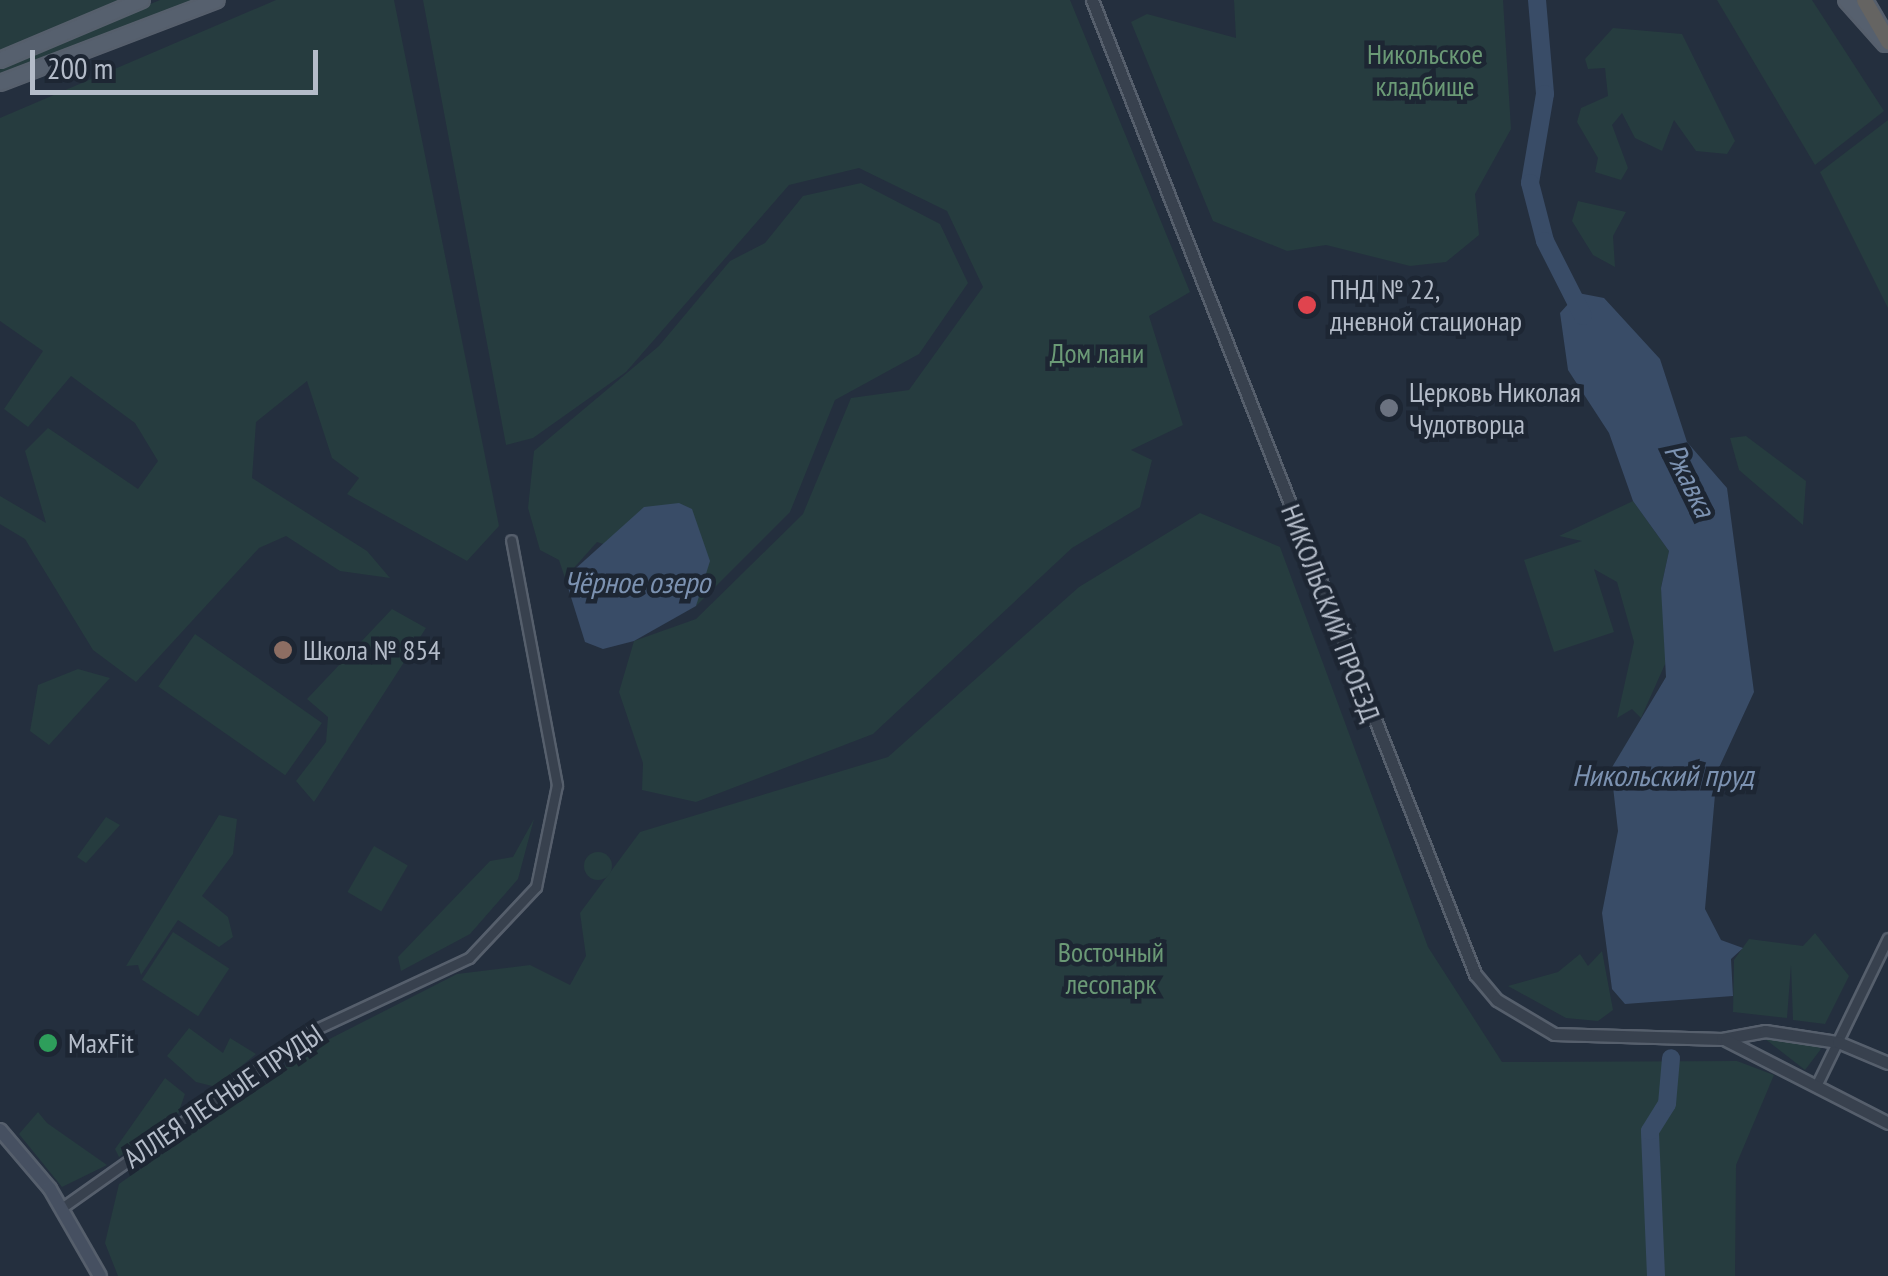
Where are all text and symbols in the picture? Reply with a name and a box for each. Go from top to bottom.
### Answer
scale bar [35,30,322,92]
park label: Никольское кладбище [1367,37,1483,103]
text: 200 m [47,48,113,87]
place label: ПНД № 22, дневной стационар [1330,272,1522,338]
marker: ПНД № 22, дневной стационар [1294,292,1320,318]
park label: Дом лани [1050,336,1144,370]
place label: Церковь Николая Чудотворца [1409,375,1582,441]
marker: Церковь Николая Чудотворца [1378,397,1400,419]
water label: Ржавка [1657,437,1723,523]
street label: НИКОЛЬСКИЙ ПРОЕЗД [1274,500,1388,726]
water label: Чёрное озеро [564,564,710,600]
place label: Школа № 854 [303,633,441,667]
marker: Школа № 854 [272,639,294,661]
water label: Никольский пруд [1572,757,1754,793]
park label: Восточный лесопарк [1058,935,1164,1001]
street label: АЛЛЕЯ ЛЕСНЫЕ ПРУДЫ [117,1017,329,1175]
place label: MaxFit [68,1026,134,1060]
marker: MaxFit [37,1032,59,1054]

